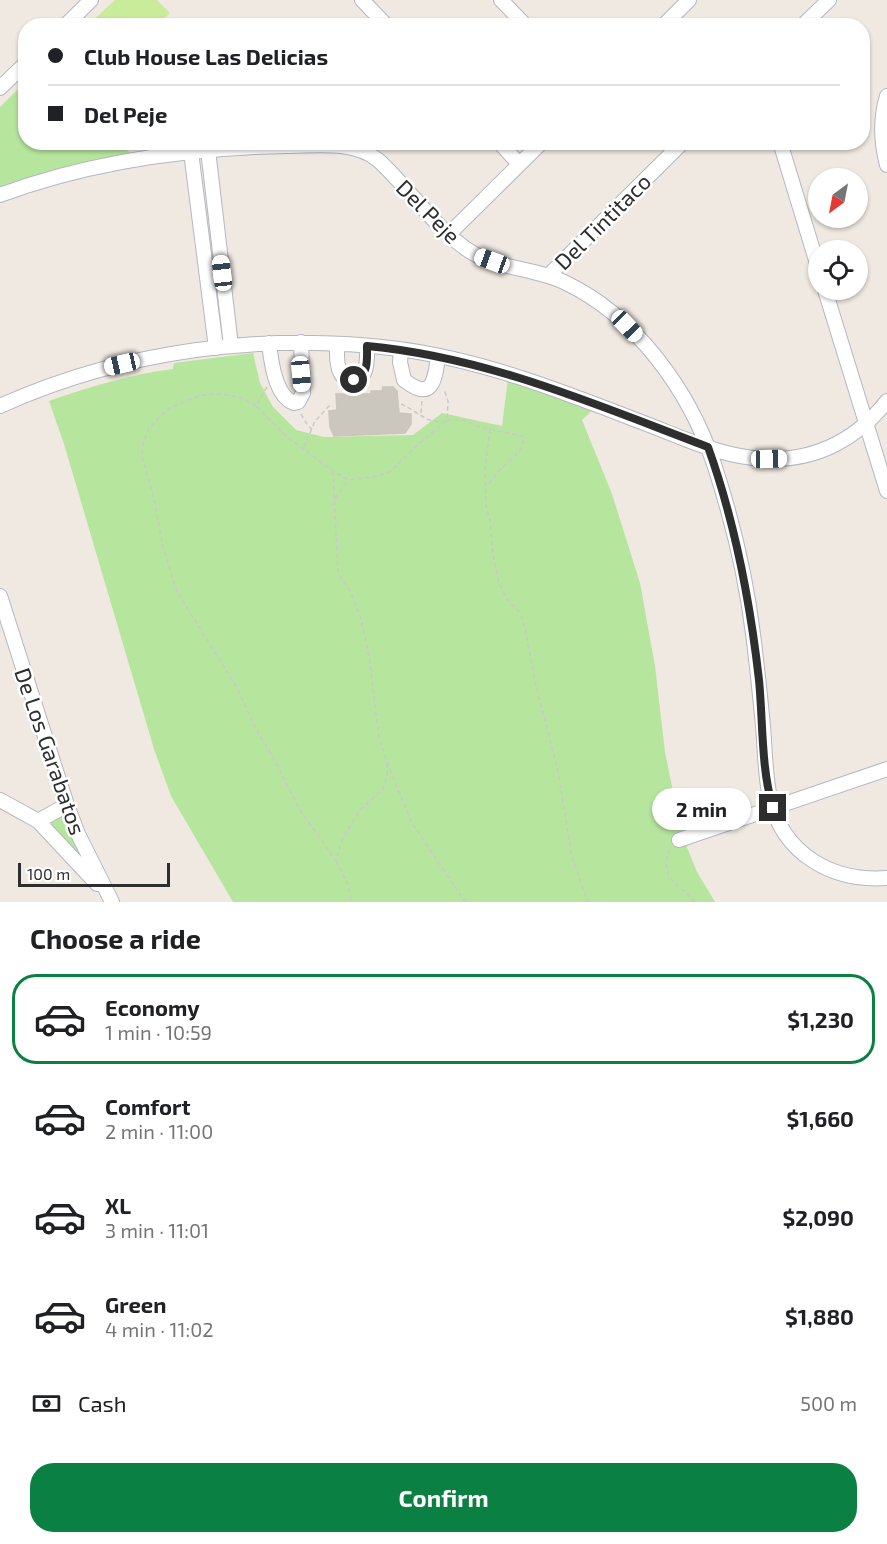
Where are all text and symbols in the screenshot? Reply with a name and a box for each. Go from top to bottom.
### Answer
text: Club House Las Delicias [84,43,328,69]
text: Del Peje [84,101,167,127]
street label: Del Tintitaco [549,168,655,274]
north arrow [808,168,868,228]
map controls [808,168,868,300]
street label: Del Peje [391,174,466,249]
button: locate [808,240,868,300]
car [472,246,512,276]
car [211,254,233,292]
car [608,307,646,345]
car [102,351,142,377]
car [290,355,312,393]
route start [340,366,367,393]
car [751,450,787,468]
street label: De Los Garabatos [10,664,92,838]
callout: 2 min [653,787,752,829]
route end [759,794,786,821]
text: 2 min [676,797,727,821]
scale bar [18,860,170,887]
text: 100 m [27,864,70,883]
text: Choose a ride [30,922,201,954]
icon: car [33,992,87,1046]
text: Economy [105,994,200,1020]
text: $1,230 [787,1006,854,1032]
text: 1 min · 10:59 [105,1020,212,1044]
icon: car [33,1091,87,1145]
text: Comfort [105,1093,190,1119]
text: $1,660 [787,1105,854,1131]
text: 2 min · 11:00 [105,1119,213,1143]
icon: car [33,1190,87,1244]
text: XL [105,1192,131,1218]
text: $2,090 [782,1204,854,1230]
text: 3 min · 11:01 [105,1218,209,1242]
icon: car [33,1289,87,1343]
text: Green [105,1291,167,1317]
text: $1,880 [785,1303,854,1329]
text: 4 min · 11:02 [105,1317,213,1341]
icon: cash [30,1387,63,1420]
text: Cash [78,1390,127,1416]
text: 500 m [800,1391,857,1415]
button: Confirm [30,1463,857,1532]

